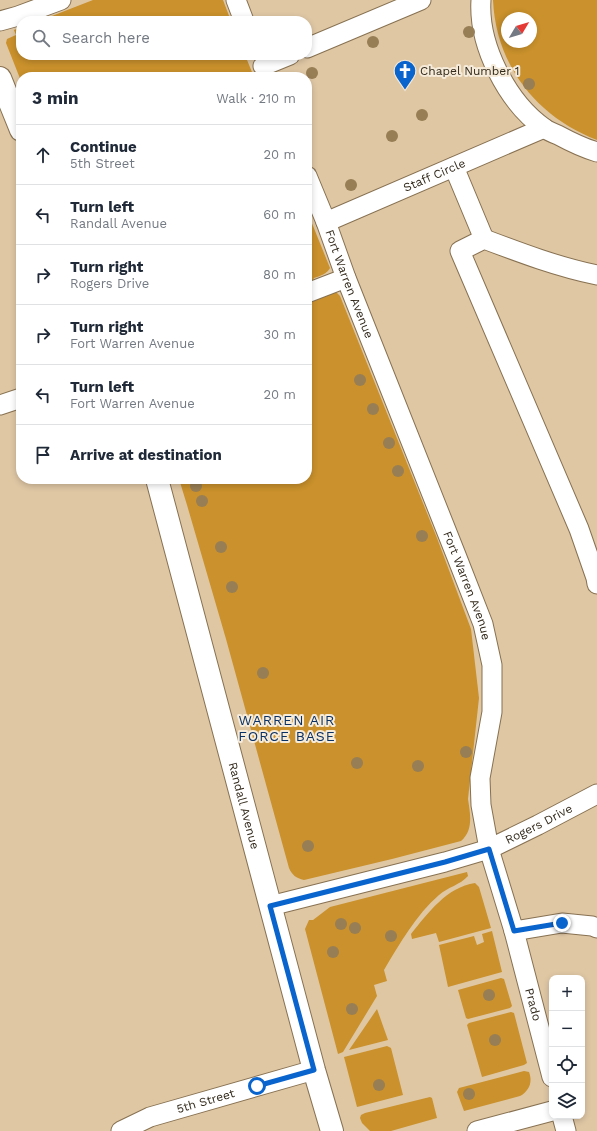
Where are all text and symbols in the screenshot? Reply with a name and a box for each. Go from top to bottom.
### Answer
north arrow [501,12,537,48]
search box [16,16,312,60]
icon: search [30,27,52,49]
text: Search here [62,29,150,47]
church icon: Chapel Number 1 [392,58,418,91]
place label: Chapel Number 1 [420,64,519,78]
text: 3 min [32,88,78,108]
text: Walk · 210 m [216,91,296,106]
text: Continue [70,138,137,156]
icon: ahead [32,144,54,166]
text: 20 m [264,147,296,162]
text: 5th Street [70,156,135,171]
street label: Staff Circle [401,156,468,195]
text: Turn left [70,198,134,216]
icon: left [32,204,54,226]
text: 60 m [263,207,296,222]
text: Randall Avenue [70,216,167,231]
street label: Fort Warren Avenue [322,228,376,340]
text: Turn right [70,258,143,276]
icon: right [32,264,54,286]
text: 80 m [263,267,296,282]
text: Rogers Drive [70,276,149,291]
text: Turn right [70,318,143,336]
icon: right [32,324,54,346]
text: 30 m [264,327,296,342]
text: Fort Warren Avenue [70,336,195,351]
text: Turn left [70,378,134,396]
icon: left [32,384,54,406]
text: 20 m [264,387,296,402]
text: Fort Warren Avenue [70,396,195,411]
icon: arrive [32,444,54,466]
text: Arrive at destination [70,446,222,464]
street label: Fort Warren Avenue [440,529,493,641]
district label: WARREN AIR FORCE BASE [238,712,336,744]
street label: Randall Avenue [226,761,262,851]
street label: Rogers Drive [503,801,575,847]
route end [553,914,571,932]
map controls [549,975,585,1119]
button: + [549,975,585,1011]
street label: Prado [522,987,544,1023]
button: − [549,1011,585,1047]
button: locate [549,1047,585,1083]
route start [248,1077,266,1095]
button: layers [549,1083,585,1119]
street label: 5th Street [175,1086,236,1116]

